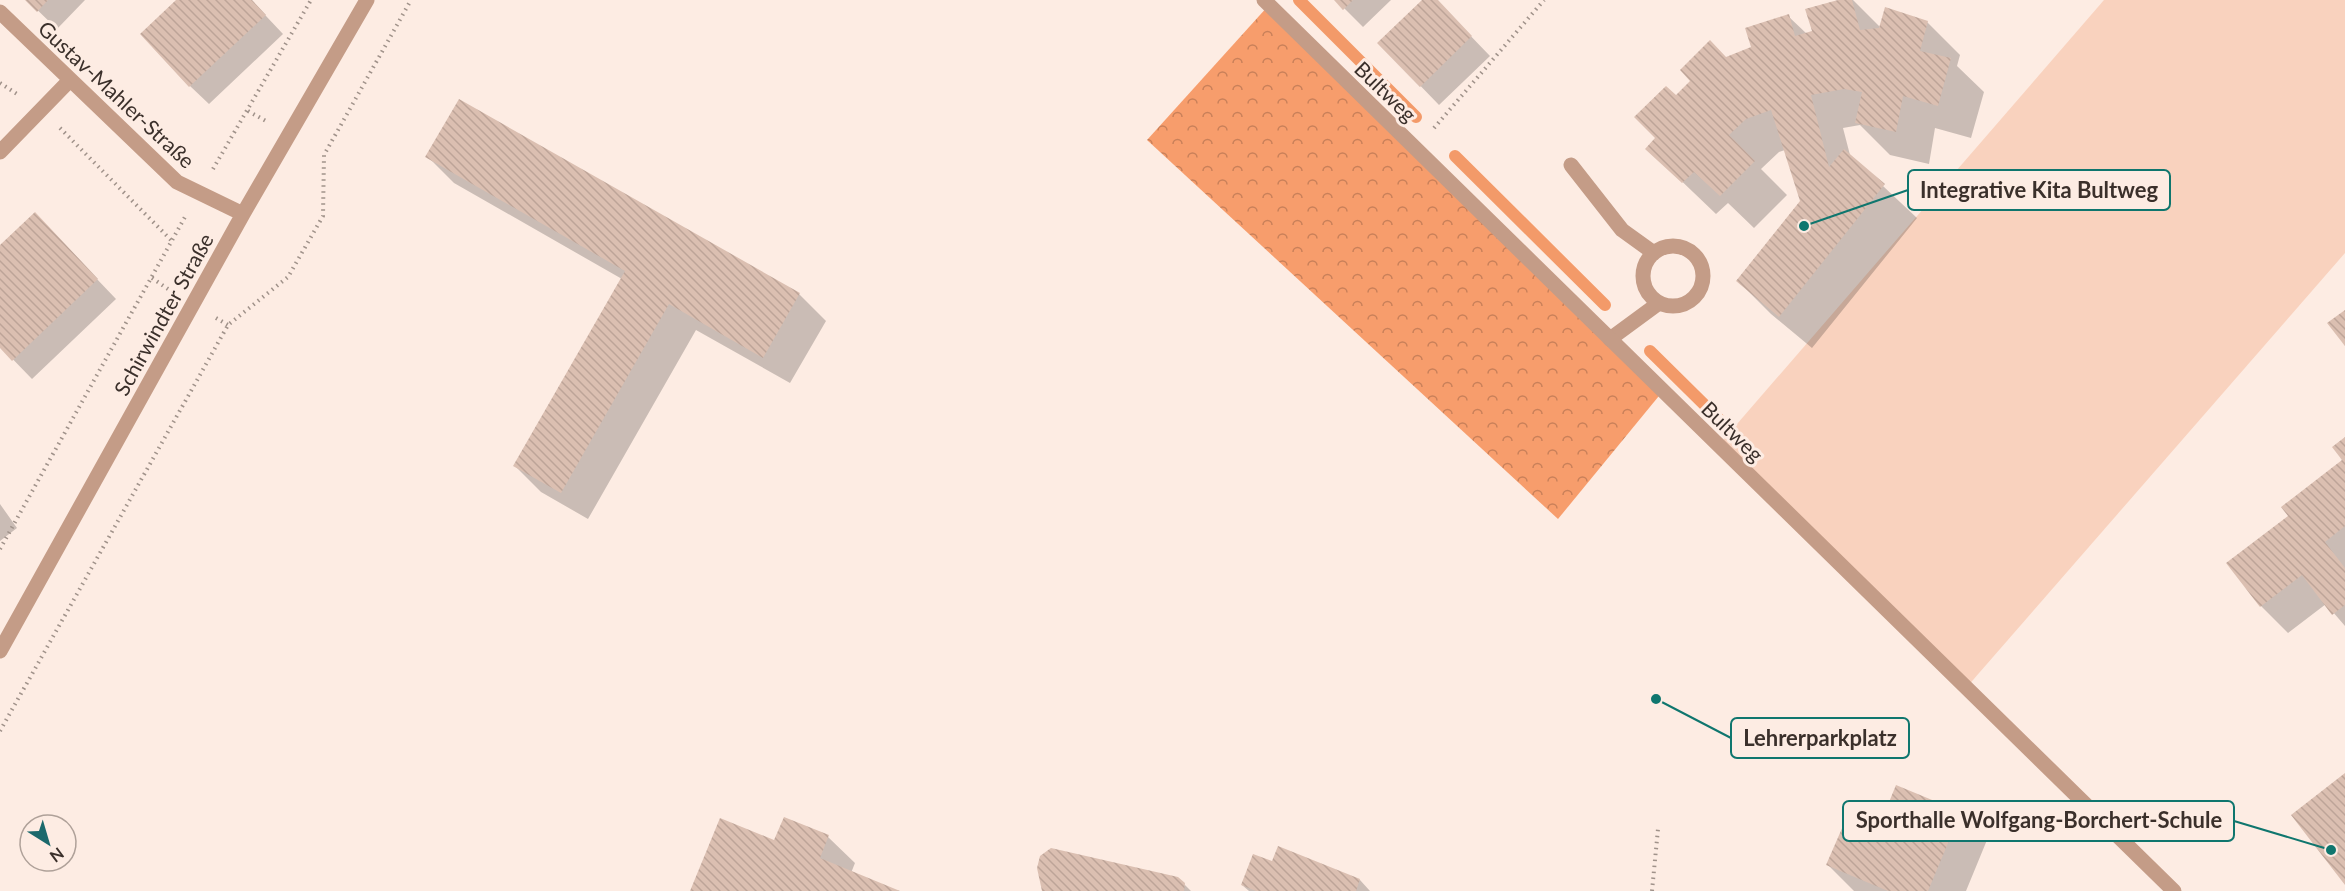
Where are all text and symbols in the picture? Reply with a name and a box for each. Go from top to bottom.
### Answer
street label: Gustav-Mahler-Straße [34,15,200,173]
street label: Bultweg [1350,56,1422,126]
callout: Integrative Kita Bultweg [1908,170,2170,210]
text: Integrative Kita Bultweg [1920,176,2158,203]
street label: Schirwindter Straße [108,229,218,399]
street label: Bultweg [1697,396,1769,466]
callout: Lehrerparkplatz [1731,718,1909,758]
text: Lehrerparkplatz [1743,724,1897,751]
callout: Sporthalle Wolfgang-Borchert-Schule [1843,801,2234,841]
text: Sporthalle Wolfgang-Borchert-Schule [1856,806,2222,833]
north arrow [18,813,78,873]
text: N [47,844,68,867]

